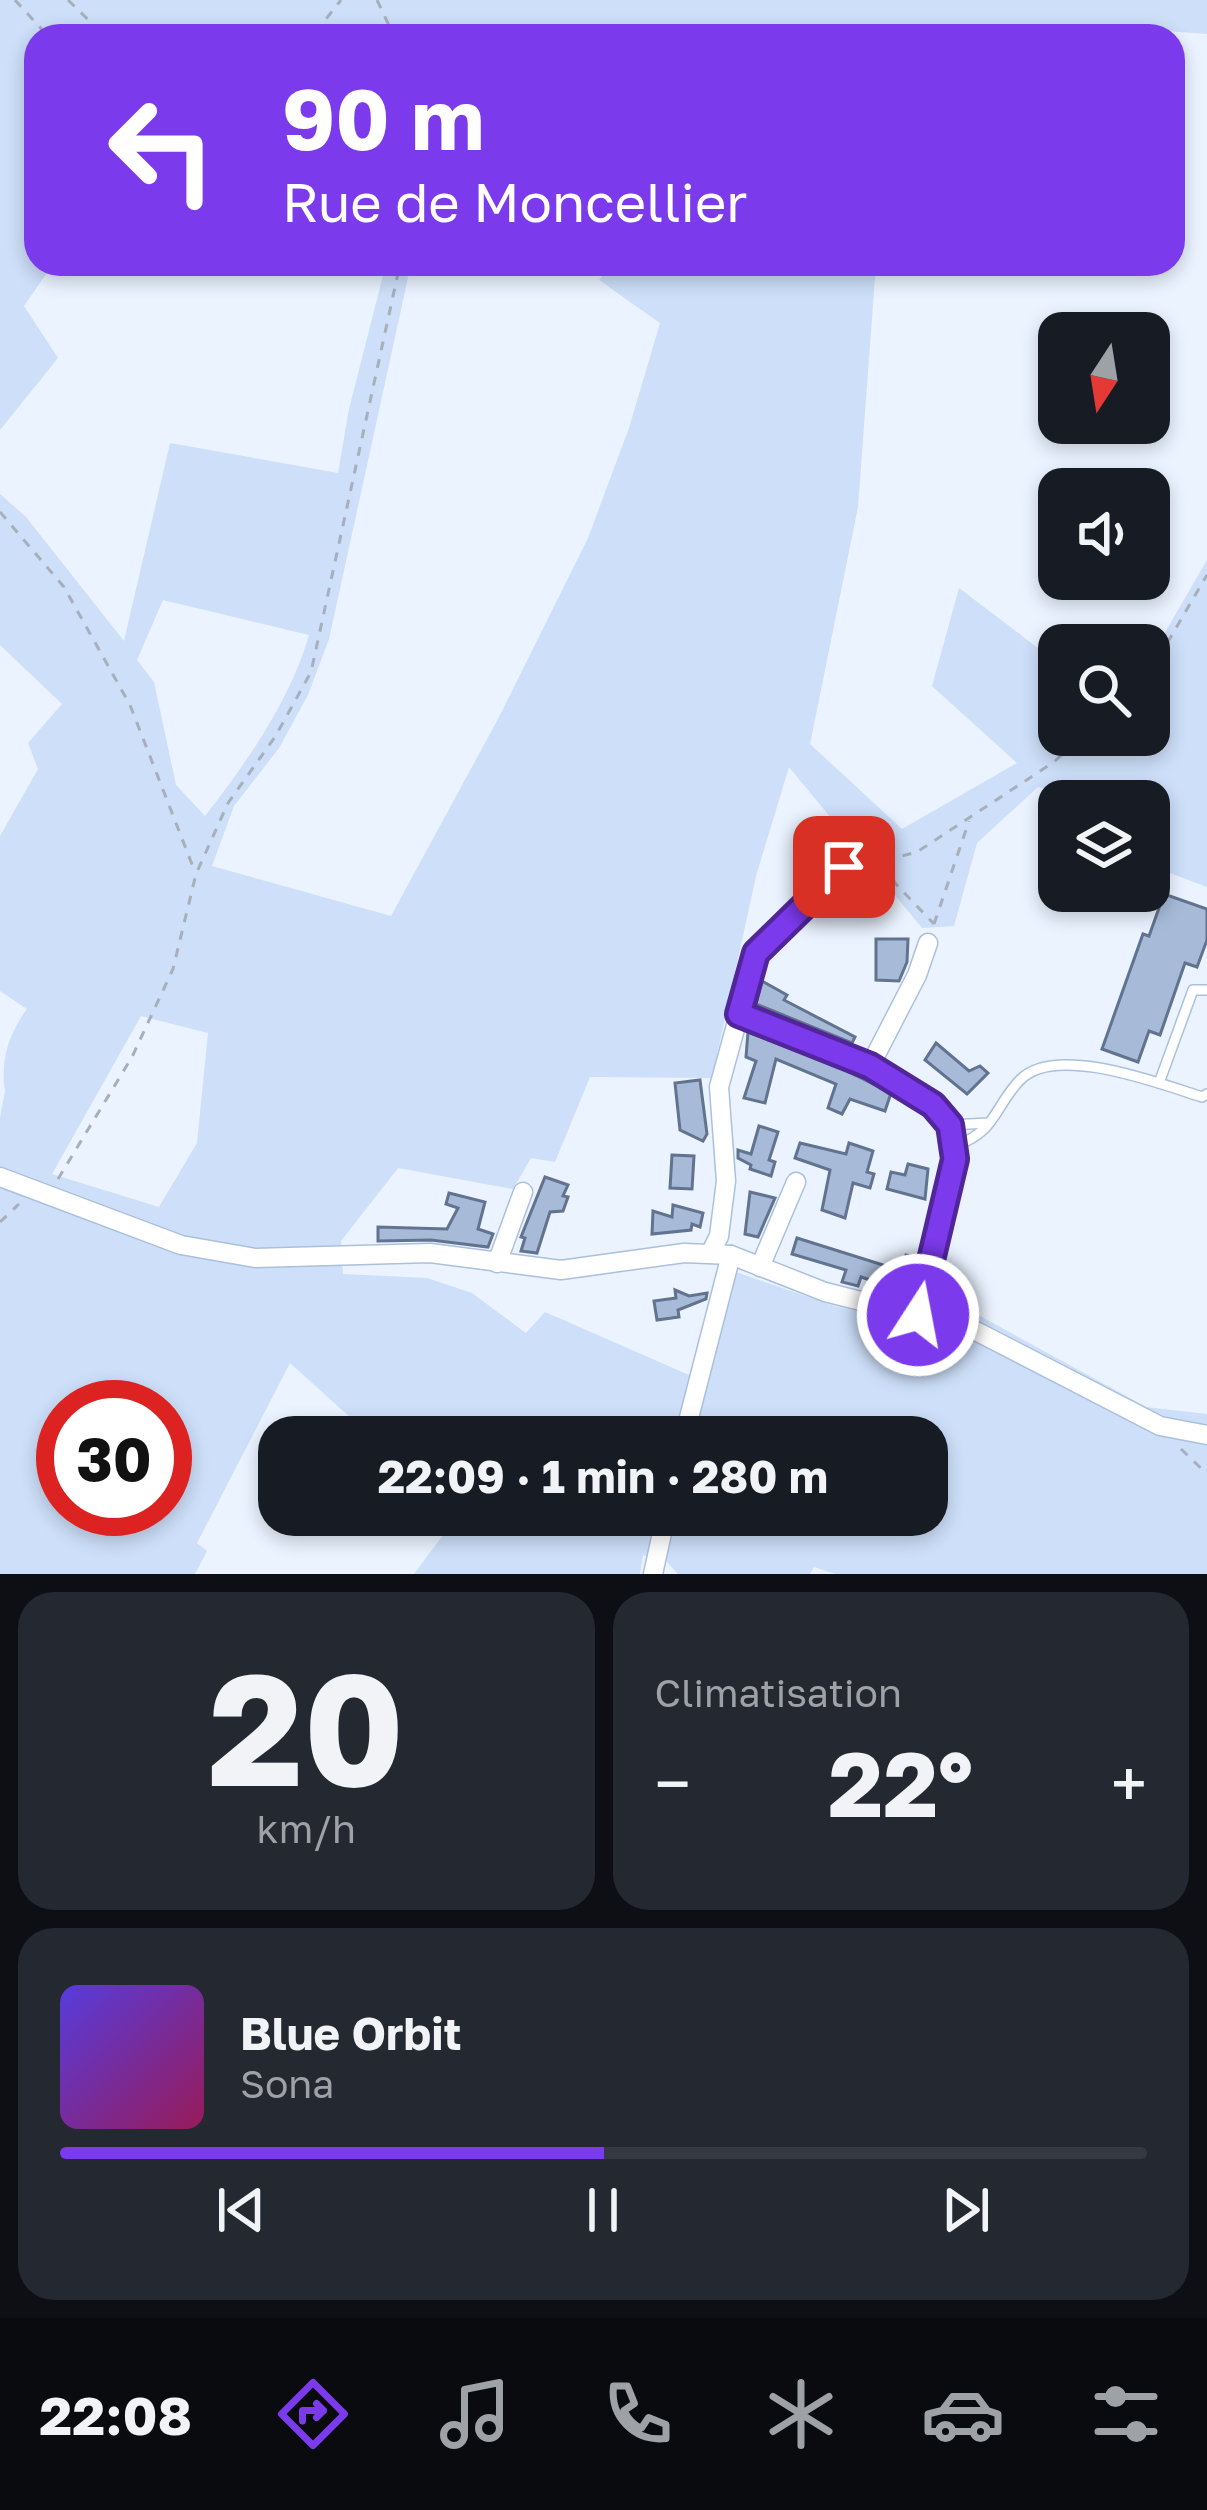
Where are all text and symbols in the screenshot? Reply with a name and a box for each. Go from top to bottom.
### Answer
text: 90 m [282,68,484,168]
icon: left [84,72,240,228]
text: Rue de Moncellier [282,169,747,234]
north arrow [1038,312,1170,444]
map controls [1038,312,1170,912]
button: sound [1038,468,1170,600]
button: search [1038,624,1170,756]
button: layers [1038,780,1170,912]
pin [793,816,895,918]
icon: arrive [811,834,877,900]
position arrow [855,1252,981,1378]
speed limit sign: 30 [36,1380,192,1536]
text: 22:09 · 1 min · 280 m [378,1449,828,1503]
text: 20 [208,1633,405,1820]
text: Climatisation [655,1669,902,1716]
text: 22° [828,1729,973,1837]
text: − [655,1743,691,1823]
text: + [1111,1743,1147,1823]
text: km/h [257,1805,356,1852]
text: Blue Orbit [240,2006,462,2060]
text: Sona [240,2060,334,2107]
icon: previous [208,2177,274,2243]
icon: pause [570,2177,636,2243]
icon: next [933,2177,999,2243]
icon: directions [271,2372,355,2456]
icon: music [433,2372,517,2456]
icon: phone [596,2372,680,2456]
icon: climate [759,2372,843,2456]
icon: car [921,2372,1005,2456]
icon: filters [1084,2372,1168,2456]
text: 22:08 [39,2382,192,2447]

